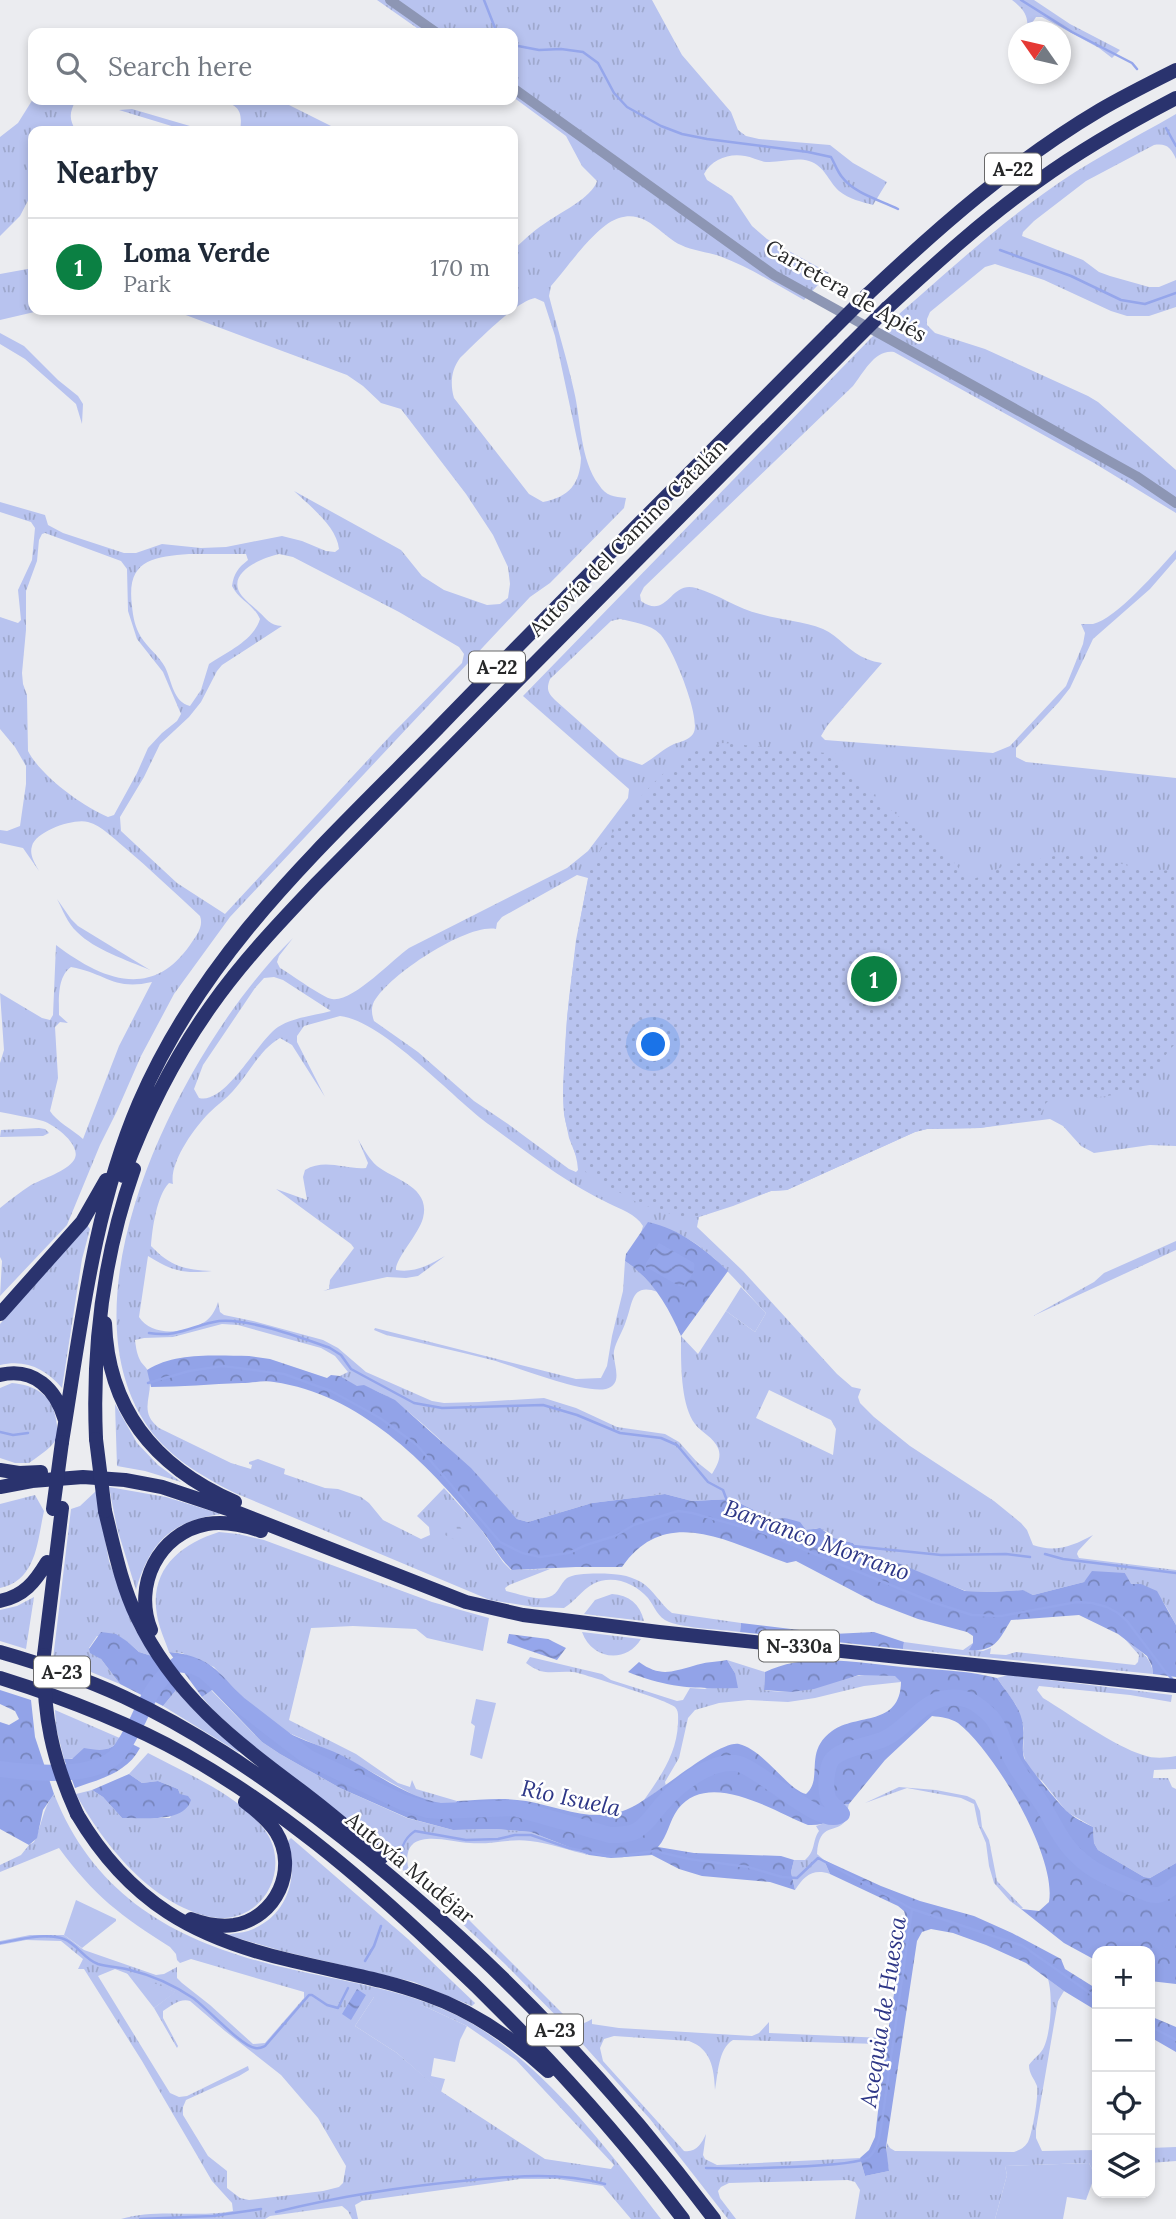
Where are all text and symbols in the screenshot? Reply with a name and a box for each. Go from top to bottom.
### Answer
north arrow [1008,21,1071,84]
search box [28,28,518,105]
icon: search [52,48,90,86]
text: Search here [108,50,252,83]
text: Nearby [56,153,158,191]
road number: A-22 [985,154,1041,184]
street label: Carretera de Apiés [761,233,932,348]
text: Loma Verde [123,236,270,269]
text: 1 [74,253,84,282]
text: 170 m [430,253,490,282]
text: Park [123,269,171,298]
street label: Autovía del Camino Catalán [522,433,732,643]
road number: A-22 [469,652,525,682]
pin: 1 [851,953,897,1005]
your location [636,1027,670,1061]
water label: Barranco Morrano [721,1493,914,1587]
road number: N-330a [759,1630,839,1662]
road number: A-23 [34,1656,90,1688]
water label: Río Isuela [519,1773,624,1822]
street label: Autovía Mudéjar [340,1805,480,1929]
water label: Acequia de Huesca [853,1914,912,2111]
map controls [1092,1946,1155,2198]
button: + [1092,1946,1155,2009]
button: − [1092,2009,1155,2072]
road number: A-23 [527,2014,583,2046]
button: locate [1092,2072,1155,2135]
button: layers [1092,2135,1155,2198]

